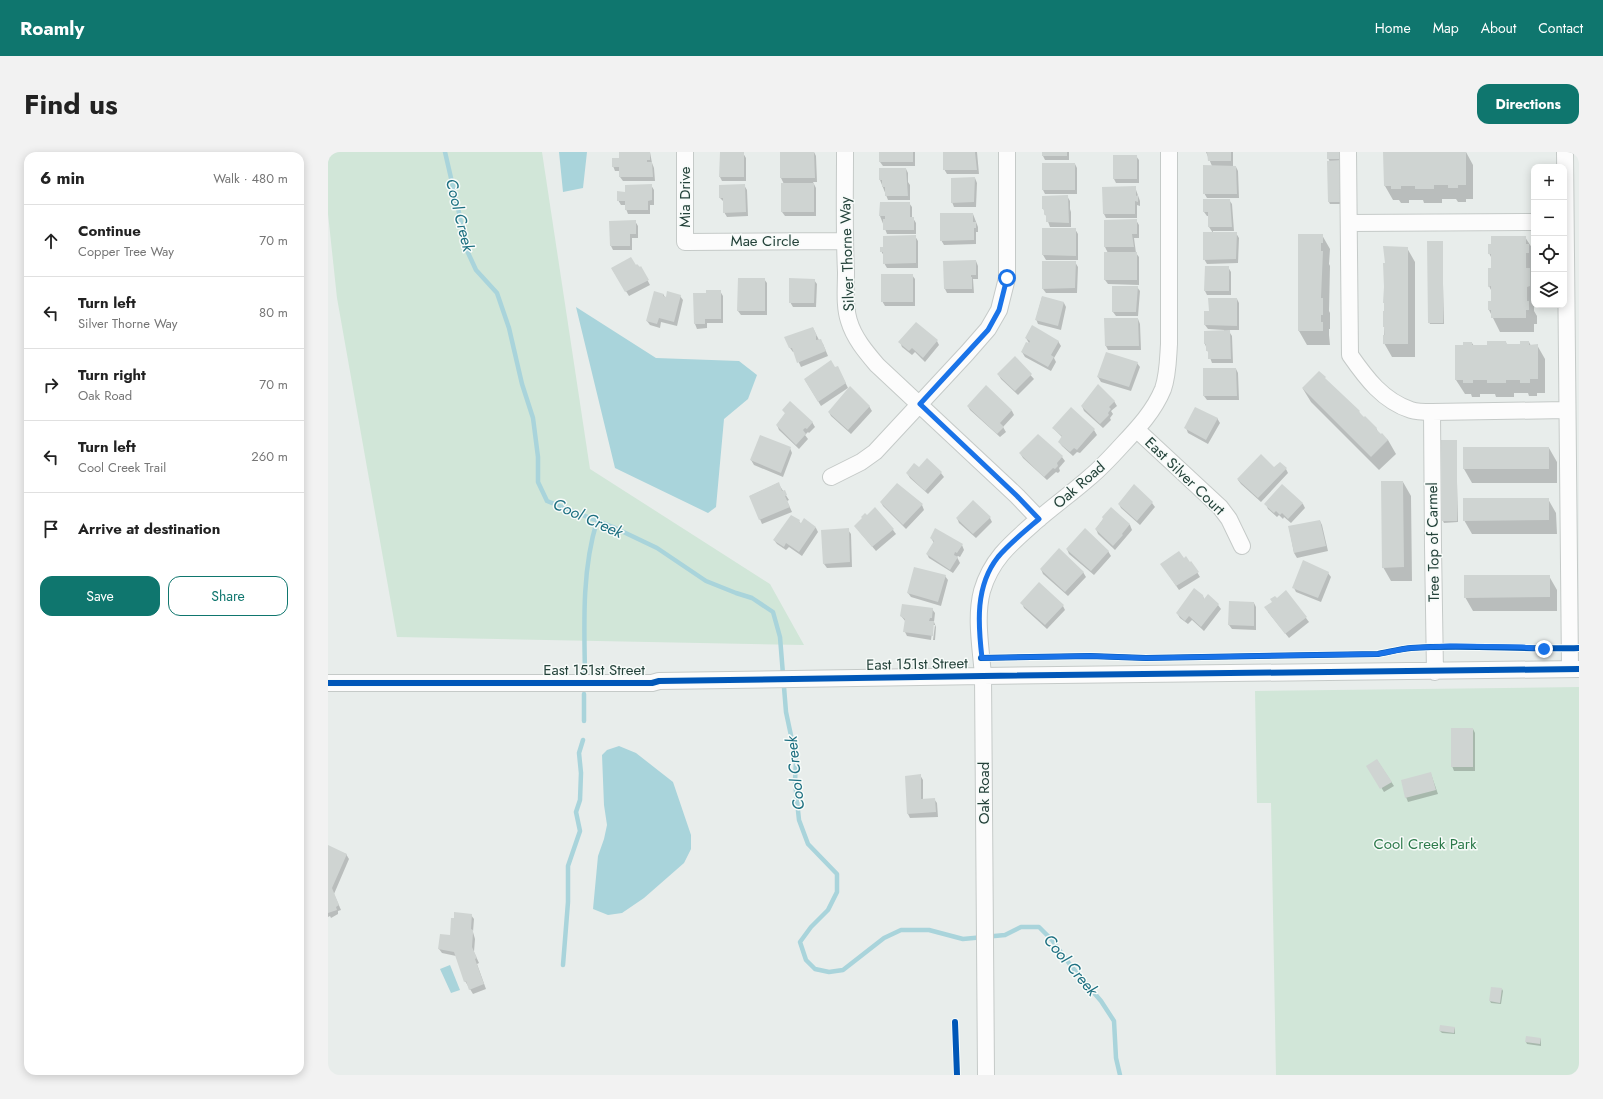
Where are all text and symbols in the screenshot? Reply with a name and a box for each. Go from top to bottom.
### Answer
text: Roamly [20,15,84,42]
text: Home [1375,18,1411,38]
text: Map [1433,18,1459,38]
text: About [1481,18,1516,38]
text: Contact [1538,18,1583,38]
text: Find us [24,84,118,125]
button: Directions [1477,84,1579,124]
map controls [1531,164,1567,308]
button: + [1531,164,1567,200]
text: 6 min [40,166,85,190]
street label: Mia Drive [674,166,696,228]
text: Walk · 480 m [213,169,288,188]
water label: Cool Creek [440,176,480,255]
street label: Silver Thorne Way [834,196,860,312]
button: − [1531,200,1567,236]
text: Continue [78,220,141,242]
icon: ahead [40,230,62,252]
street label: Mae Circle [730,230,800,252]
text: 70 m [259,231,288,250]
button: locate [1531,236,1567,272]
text: Copper Tree Way [78,242,174,261]
route start [998,269,1016,287]
button: layers [1531,272,1567,308]
text: Turn left [78,292,136,314]
icon: left [40,302,62,324]
text: 80 m [259,303,288,322]
text: Silver Thorne Way [78,314,177,333]
text: Turn right [78,364,146,386]
icon: right [40,374,62,396]
text: 70 m [259,375,288,394]
text: Oak Road [78,386,132,405]
street label: East Silver Court [1140,432,1230,520]
text: Turn left [78,436,136,458]
icon: left [40,446,62,468]
text: 260 m [251,447,288,466]
street label: Oak Road [1048,456,1110,514]
text: Cool Creek Trail [78,458,166,477]
street label: Tree Top of Carmel [1421,482,1445,602]
water label: Cool Creek [549,492,628,544]
icon: arrive [40,518,62,540]
text: Arrive at destination [78,518,220,540]
button: Save [40,576,160,616]
button: Share [168,576,288,616]
route end [1535,640,1553,658]
street label: East 151st Street [866,652,968,676]
street label: East 151st Street [543,659,645,681]
water label: Cool Creek [780,734,810,811]
street label: Oak Road [973,762,995,824]
park label: Cool Creek Park [1373,833,1477,855]
water label: Cool Creek [1038,929,1105,1002]

